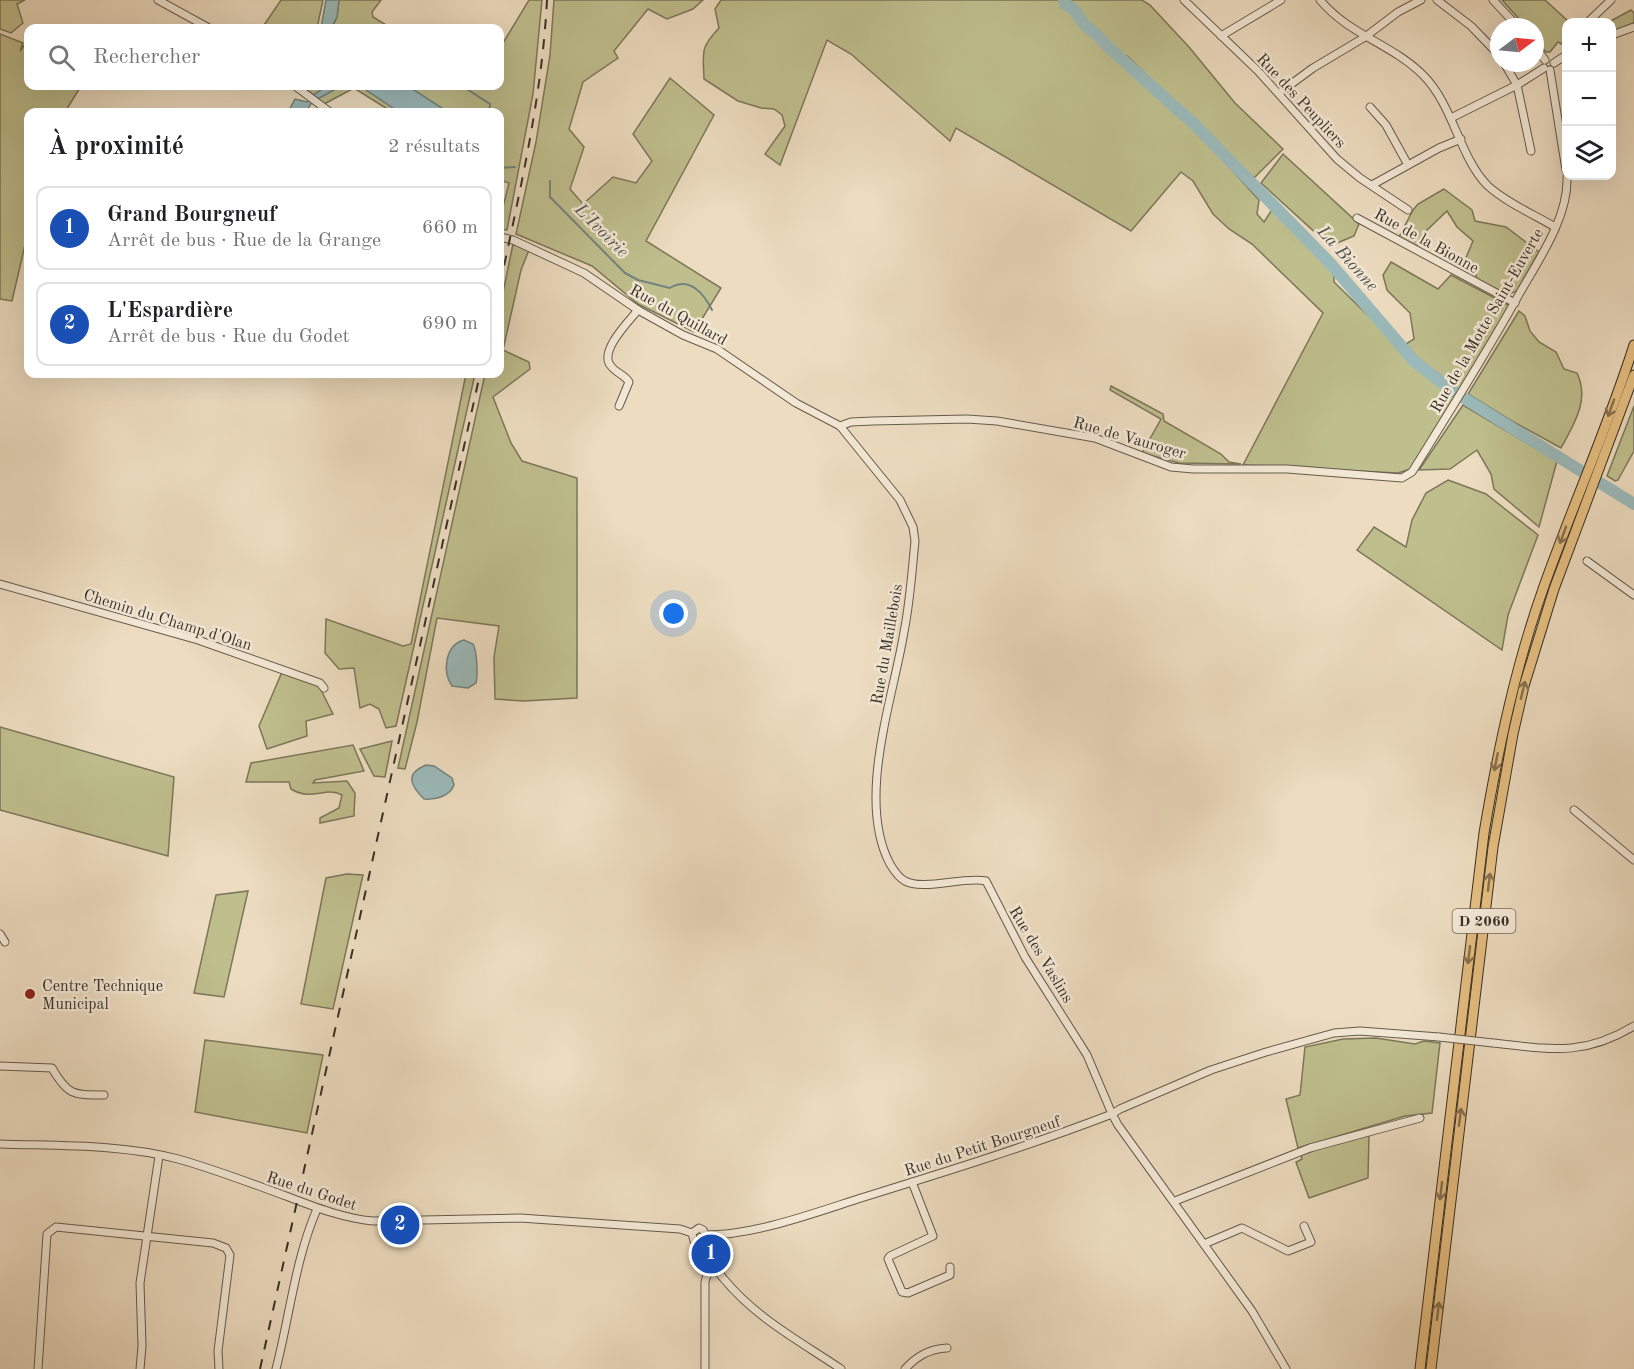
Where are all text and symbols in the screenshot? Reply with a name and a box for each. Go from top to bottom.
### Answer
north arrow [1490,18,1544,72]
map controls [1562,18,1616,180]
button: + [1562,18,1616,72]
search box [24,24,504,90]
icon: search [45,41,78,74]
text: Rechercher [93,46,200,68]
street label: Rue des Peupliers [1253,51,1348,152]
button: − [1562,72,1616,126]
button: layers [1562,126,1616,180]
text: À proximité [48,134,184,160]
text: 2 résultats [388,137,480,157]
water label: L'Ivoirie [570,200,632,261]
text: Grand Bourgneuf [107,204,277,226]
street label: Rue de la Bionne [1371,206,1481,277]
text: 1 [64,218,75,238]
text: 660 m [422,218,478,238]
water label: La Bionne [1313,222,1381,295]
street label: Rue de la Motte Saint-Euverte [1428,226,1547,416]
text: Arrêt de bus · Rue de la Grange [107,231,381,251]
street label: Rue du Quillard [627,282,729,349]
text: L'Espardière [107,300,233,322]
text: 2 [64,314,75,334]
text: 690 m [422,314,478,334]
text: Arrêt de bus · Rue du Godet [107,327,350,347]
one-way arrow [1604,398,1615,417]
street label: Rue de Vauroger [1071,415,1188,463]
one-way arrow [1556,525,1567,544]
street label: Rue du Maillebois [869,583,906,706]
street label: Chemin du Champ d'Olan [81,588,254,654]
your location [659,599,688,628]
one-way arrow [1518,681,1530,700]
one-way arrow [1490,752,1501,772]
one-way arrow [1483,872,1494,892]
street label: Rue des Vaslins [1005,904,1075,1006]
road number: D 2060 [1452,909,1516,933]
one-way arrow [1463,945,1474,965]
place label: Centre Technique Municipal [42,979,163,1013]
marker: Centre Technique Municipal [23,987,37,1001]
one-way arrow [1455,1108,1466,1128]
street label: Rue du Petit Bourgneuf [903,1114,1063,1180]
street label: Rue du Godet [264,1170,359,1214]
one-way arrow [1435,1180,1446,1200]
pin: 2 [380,1202,420,1248]
pin: 1 [692,1232,730,1276]
one-way arrow [1433,1302,1444,1321]

